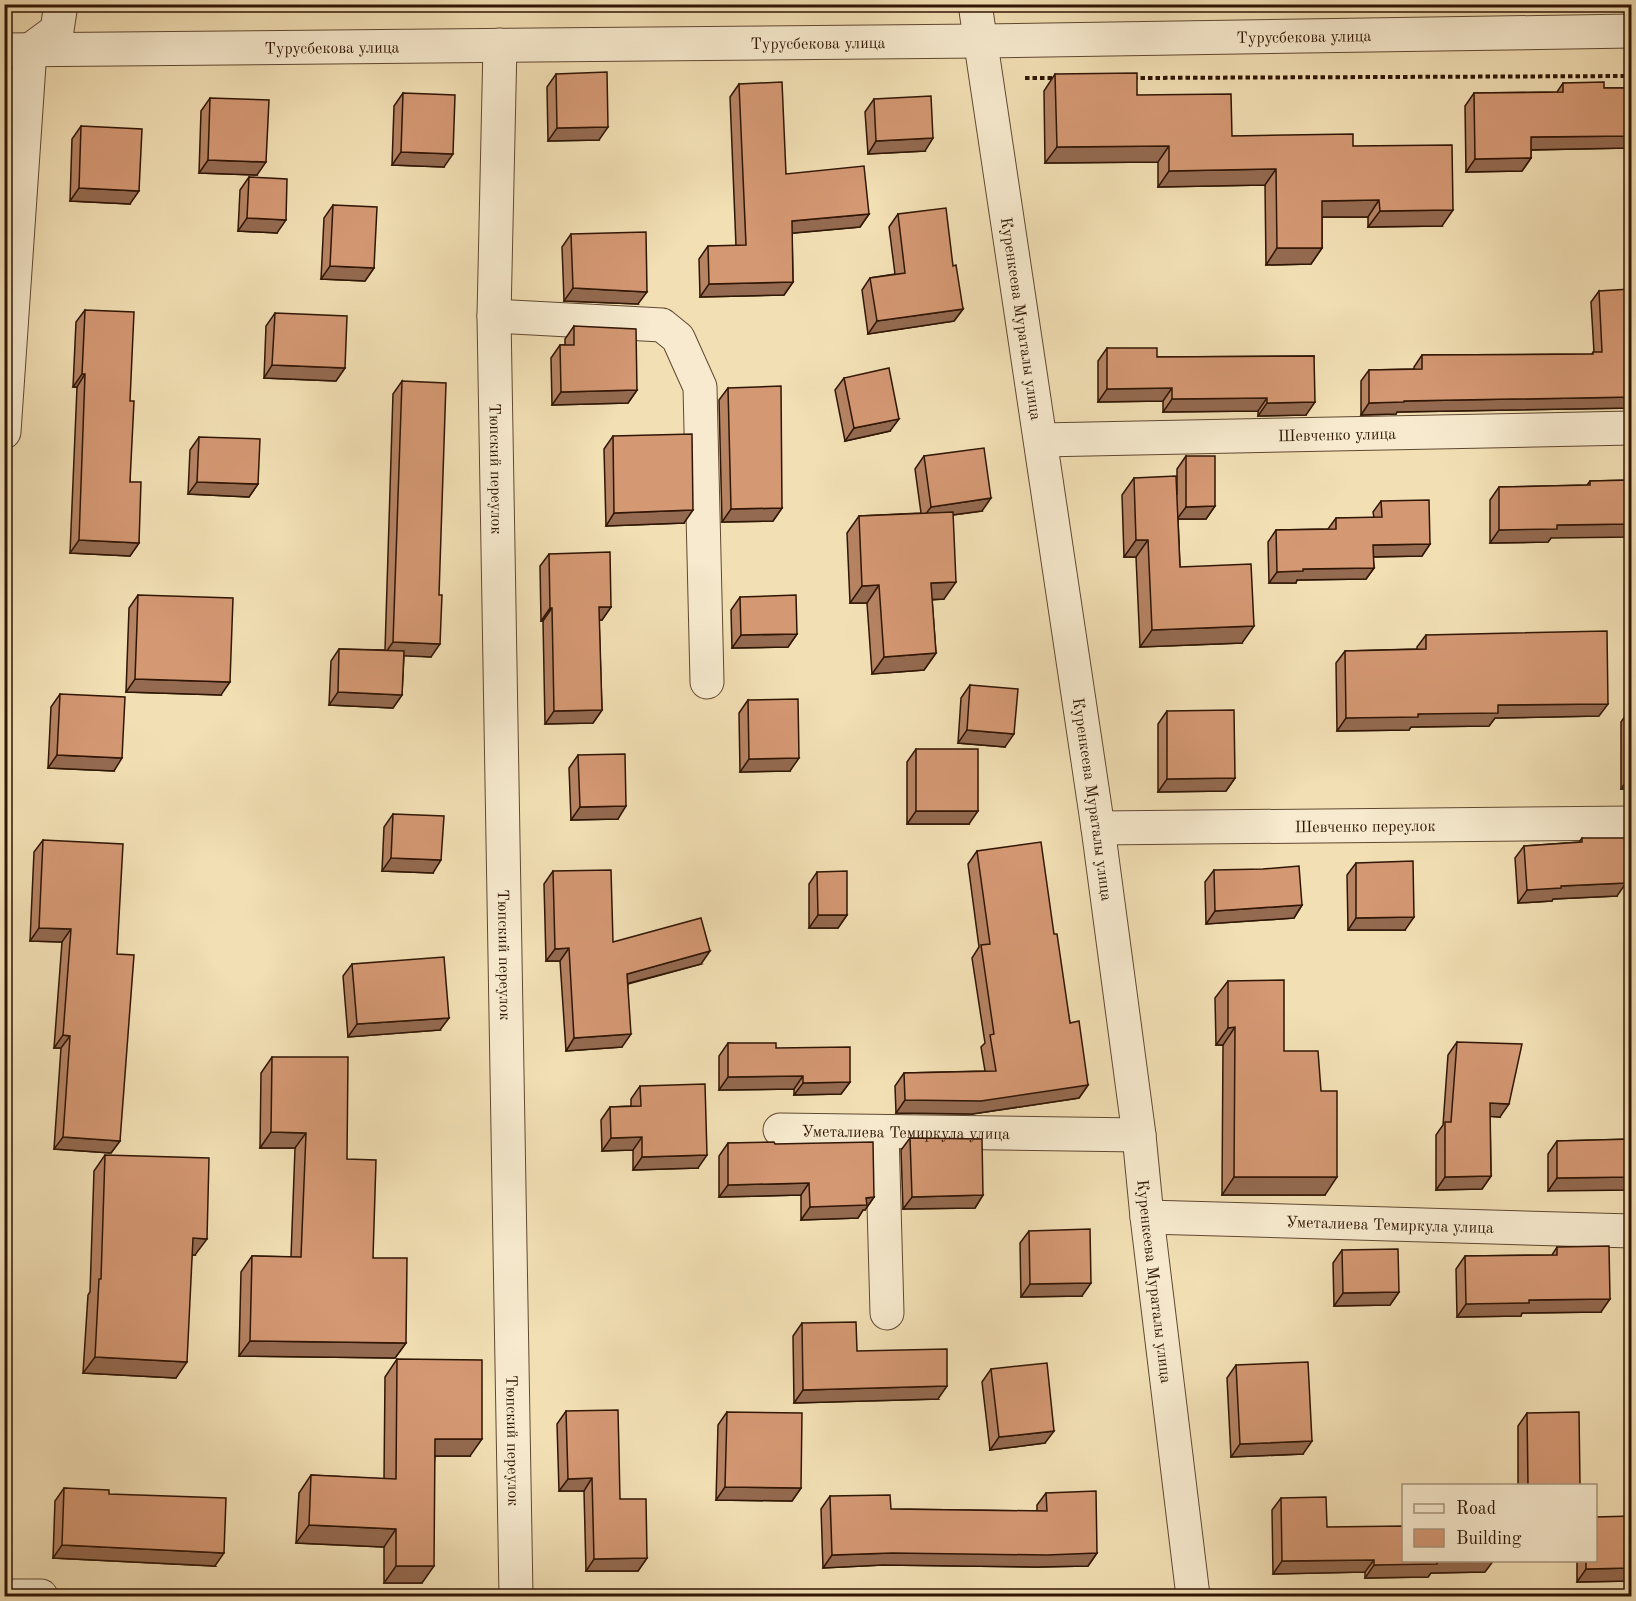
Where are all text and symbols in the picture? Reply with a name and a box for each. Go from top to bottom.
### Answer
street label: Турусбекова улица [1236,29,1372,47]
street label: Турусбекова улица [750,36,886,53]
street label: Турусбекова улица [264,40,400,58]
street label: Куренкеева Мураталы улица [997,216,1043,422]
street label: Тюпский переулок [486,403,504,535]
street label: Шевченко улица [1278,427,1396,445]
street label: Куренкеева Мураталы улица [1069,697,1114,902]
street label: Шевченко переулок [1295,819,1435,836]
street label: Тюпский переулок [494,889,512,1021]
street label: Уметалиева Темиркула улица [802,1124,1010,1143]
street label: Куренкеева Мураталы улица [1133,1179,1173,1384]
street label: Уметалиева Темиркула улица [1286,1215,1494,1237]
street label: Тюпский переулок [502,1375,520,1506]
legend [1402,1484,1597,1562]
text: Road [1456,1500,1496,1518]
text: Building [1456,1530,1522,1548]

